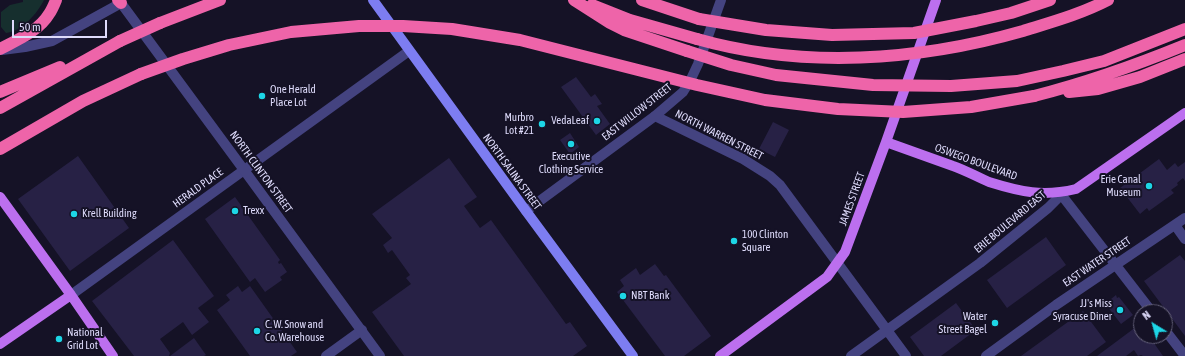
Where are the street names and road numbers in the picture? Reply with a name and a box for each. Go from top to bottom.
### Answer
street label: EAST WILLOW STREET [599,81,675,143]
street label: NORTH WARREN STREET [673,107,765,163]
street label: NORTH CLINTON STREET [227,129,295,215]
street label: NORTH SALINA STREET [480,131,544,213]
street label: OSWEGO BOULEVARD [933,141,1019,183]
street label: HERALD PLACE [170,165,226,211]
street label: JAMES STREET [836,170,868,228]
street label: ERIE BOULEVARD EAST [971,188,1049,256]
street label: EAST WATER STREET [1060,234,1134,290]

